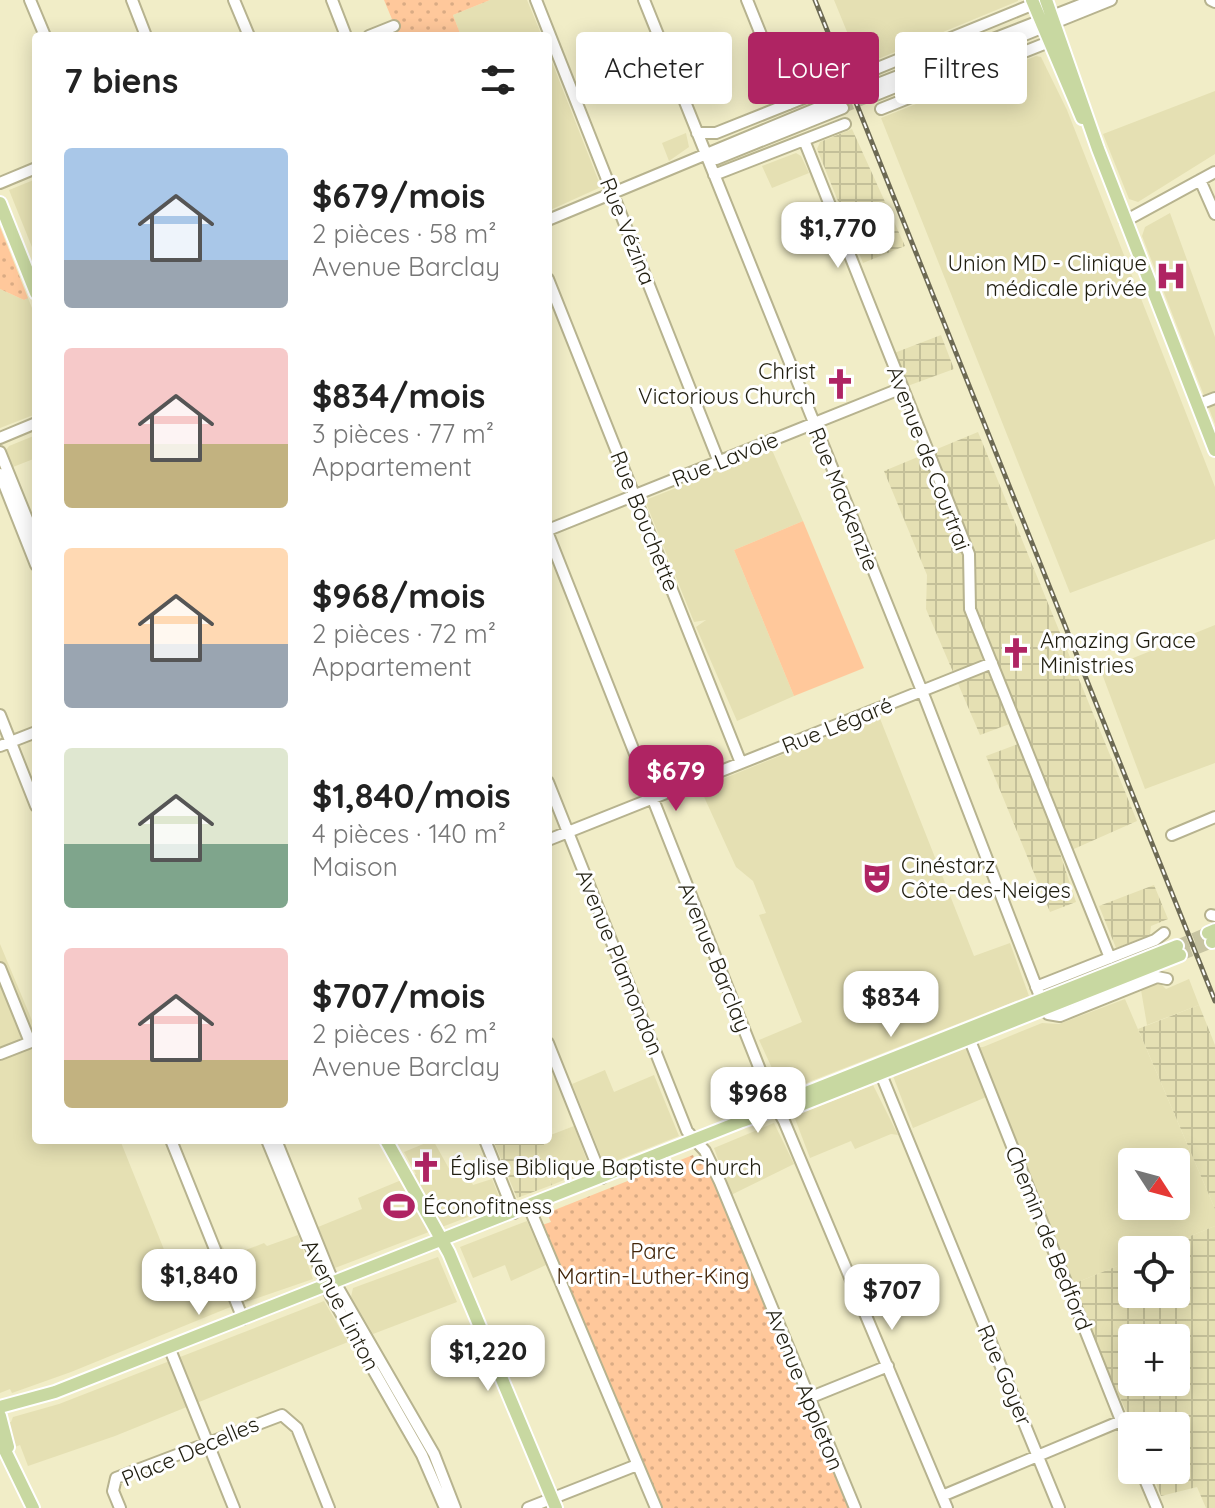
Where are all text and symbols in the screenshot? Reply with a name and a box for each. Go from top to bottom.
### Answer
chip: Acheter [576,32,732,104]
chip: Louer [748,32,879,104]
chip: Filtres [895,32,1027,104]
icon: filters [476,58,520,102]
text: 7 biens [64,59,178,102]
street label: Rue Vézina [594,173,662,289]
text: $679/mois [312,174,485,217]
icon: home [128,180,224,276]
pin: $1,770 [773,202,903,270]
text: $1,770 [799,211,877,244]
text: 2 pièces · 58 m² [312,217,496,250]
place label: Union MD - Clinique médicale privée [947,249,1147,302]
text: Avenue Barclay [312,250,500,283]
hospital icon: Union MD - Clinique médicale privée [1154,259,1188,293]
place label: Christ Victorious Church [638,357,816,410]
street label: Avenue de Courtrai [881,362,977,554]
church icon: Christ Victorious Church [823,367,857,401]
text: $834/mois [312,374,485,417]
icon: home [128,380,224,476]
text: 3 pièces · 77 m² [312,417,494,450]
street label: Rue Mackenzie [802,423,886,575]
street label: Rue Lavoie [668,425,782,493]
street label: Rue Bouchette [604,447,686,595]
text: Appartement [312,450,472,483]
text: $968/mois [312,574,485,617]
icon: home [128,580,224,676]
text: 2 pièces · 72 m² [312,617,496,650]
place label: Amazing Grace Ministries [1040,626,1196,679]
church icon: Amazing Grace Ministries [999,636,1033,670]
text: Appartement [312,650,472,683]
street label: Rue Légaré [778,690,896,760]
pin: $679 [629,745,723,813]
text: $679 [647,754,705,787]
text: $1,840/mois [312,774,511,817]
icon: home [128,780,224,876]
text: 4 pièces · 140 m² [312,817,506,850]
text: Maison [312,850,398,883]
place label: Cinéstarz Côte-des-Neiges [901,851,1071,904]
theatre icon: Cinéstarz Côte-des-Neiges [860,861,894,895]
street label: Avenue Plamondon [570,865,670,1059]
street label: Avenue Barclay [672,878,758,1036]
pin: $834 [844,971,938,1039]
text: $707/mois [312,974,485,1017]
icon: home [128,980,224,1076]
text: $834 [861,980,921,1013]
text: 2 pièces · 62 m² [312,1017,497,1050]
text: Avenue Barclay [312,1050,500,1083]
pin: $968 [711,1067,805,1135]
text: $968 [729,1076,787,1109]
street label: Chemin de Bedford [999,1142,1099,1334]
north arrow [1118,1148,1190,1220]
map controls [1118,1148,1190,1484]
church icon: Église Biblique Baptiste Church [409,1150,443,1184]
place label: Église Biblique Baptiste Church [450,1153,762,1181]
sports icon: Éconofitness [382,1189,416,1223]
place label: Éconofitness [423,1192,552,1220]
street label: Avenue Linton [296,1235,386,1375]
button: locate [1118,1236,1190,1308]
park label: Parc Martin-Luther-King [556,1237,750,1290]
pin: $1,840 [134,1249,264,1317]
text: $1,840 [160,1258,238,1291]
pin: $707 [845,1264,939,1332]
text: $707 [863,1273,922,1306]
street label: Avenue Appleton [760,1304,850,1474]
street label: Rue Goyer [971,1320,1039,1430]
button: + [1118,1324,1190,1396]
pin: $1,220 [423,1325,553,1393]
text: $1,220 [449,1334,527,1367]
street label: Place Decelles [117,1410,263,1492]
button: − [1118,1412,1190,1484]

